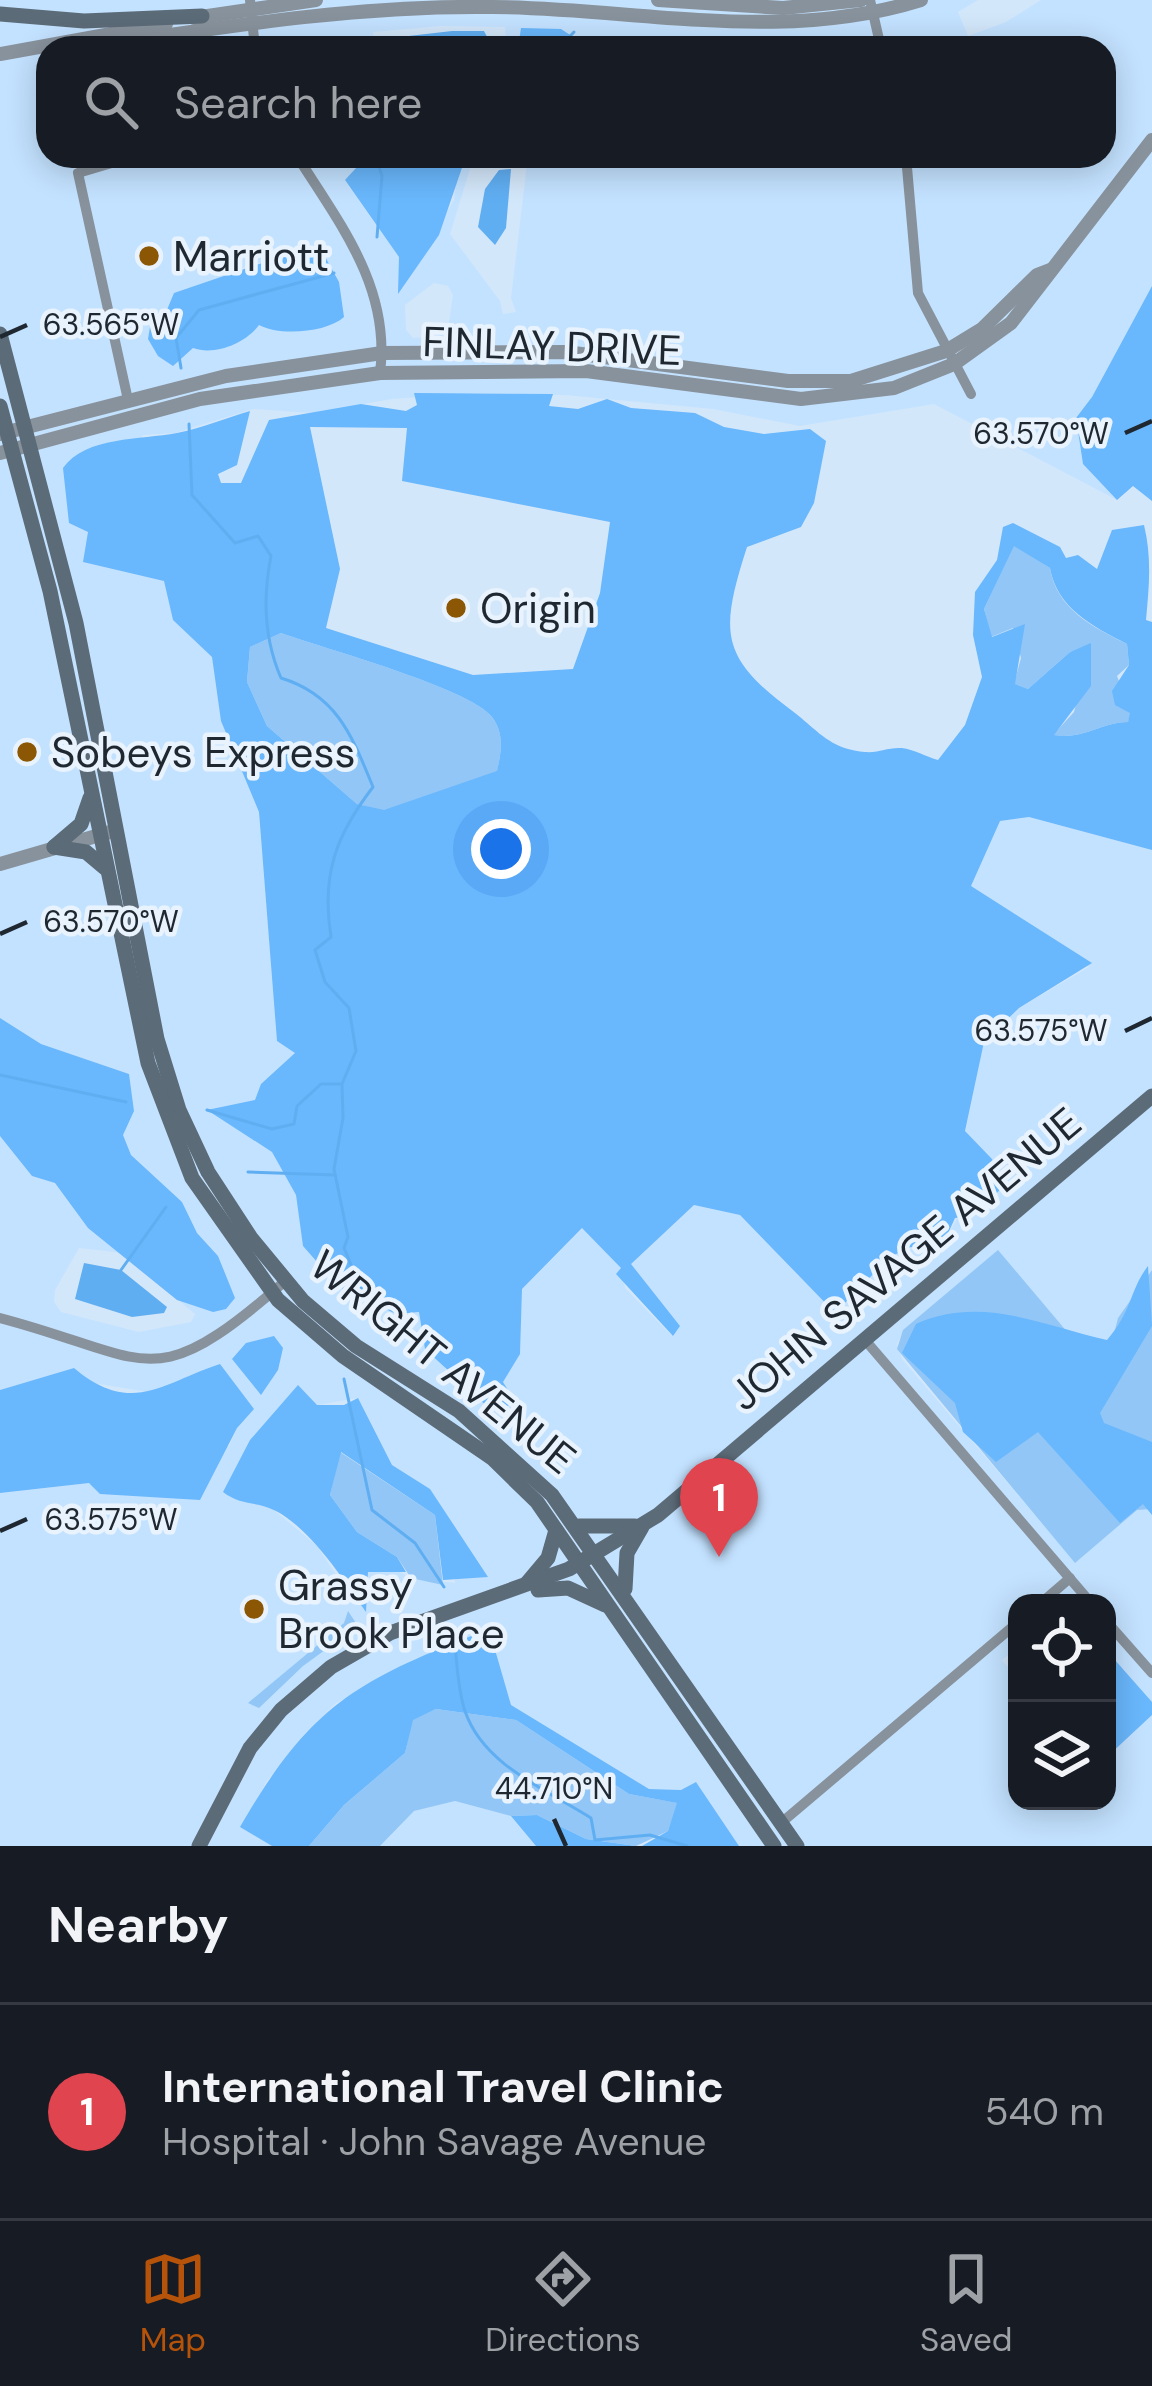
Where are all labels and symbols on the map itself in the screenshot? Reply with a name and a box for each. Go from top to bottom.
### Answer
place label: Marriott [173,229,329,284]
marker: Marriott [136,243,162,269]
text: 63.565°W [43,305,179,344]
street label: FINLAY DRIVE [421,314,683,378]
text: 63.570°W [973,414,1109,453]
place label: Origin [480,581,596,636]
marker: Origin [443,595,469,621]
place label: Sobeys Express [51,725,356,780]
marker: Sobeys Express [14,739,40,765]
your location [471,819,531,879]
text: 63.570°W [43,902,179,941]
text: 63.575°W [974,1011,1108,1050]
street label: JOHN SAVAGE AVENUE [717,1095,1093,1423]
street label: WRIGHT AVENUE [299,1238,587,1486]
pin: 1 [680,1458,758,1557]
text: 63.575°W [44,1500,178,1539]
place label: Grassy Brook Place [278,1558,505,1661]
marker: Grassy Brook Place [241,1596,267,1622]
text: 44.710°N [495,1769,613,1808]

